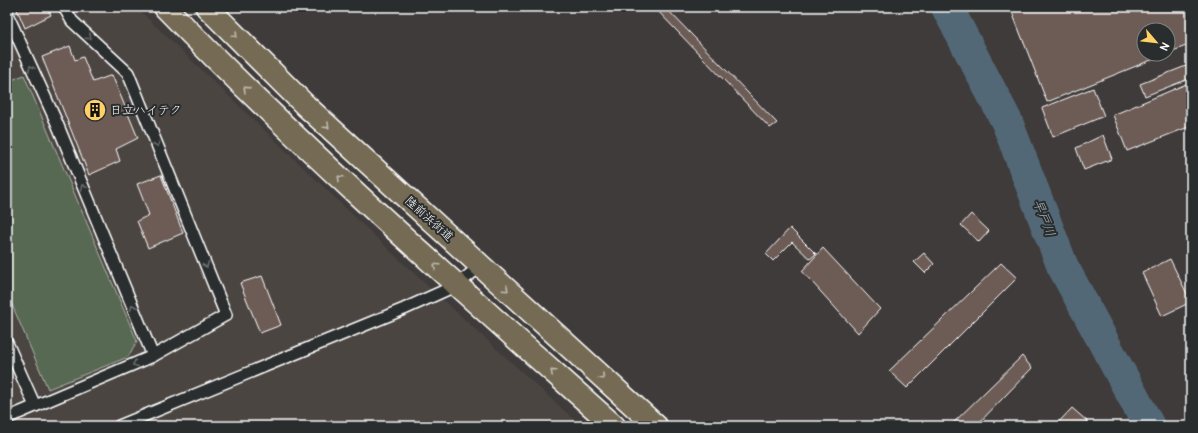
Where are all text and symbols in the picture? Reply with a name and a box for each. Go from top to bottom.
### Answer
north arrow [1136,22,1176,62]
one-way arrow [230,30,238,38]
one-way arrow [84,32,92,40]
text: N [1157,40,1172,53]
one-way arrow [28,64,36,71]
one-way arrow [243,86,251,94]
building icon: 日立ハイテク [82,97,108,123]
place label: 日立ハイテク [110,103,182,118]
one-way arrow [323,121,330,128]
one-way arrow [152,140,160,148]
one-way arrow [338,176,345,183]
one-way arrow [80,183,88,191]
street label: 陸前浜街道 [402,193,456,245]
water label: 早戸川 [1030,197,1058,239]
one-way arrow [201,261,209,268]
one-way arrow [433,263,441,271]
one-way arrow [501,285,509,292]
one-way arrow [130,303,138,311]
one-way arrow [131,359,138,367]
one-way arrow [551,370,558,377]
one-way arrow [597,372,605,380]

